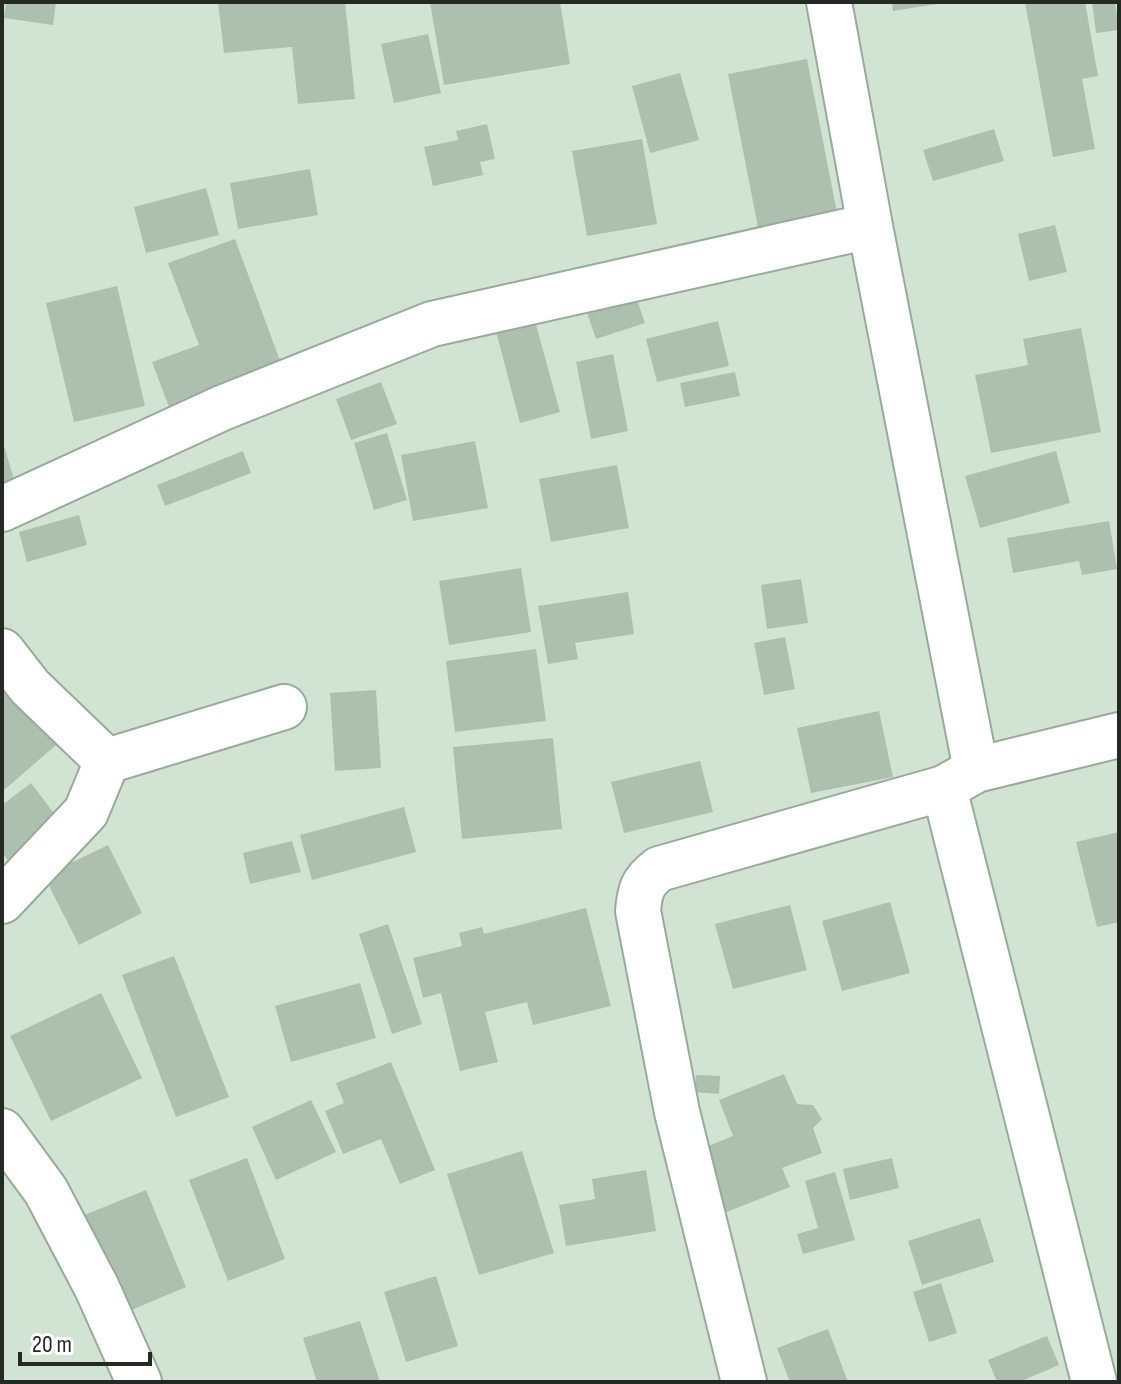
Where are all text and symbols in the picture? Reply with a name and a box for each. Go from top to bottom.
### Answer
scale bar [20,1316,150,1366]
text: 20 m [32,1330,72,1359]

